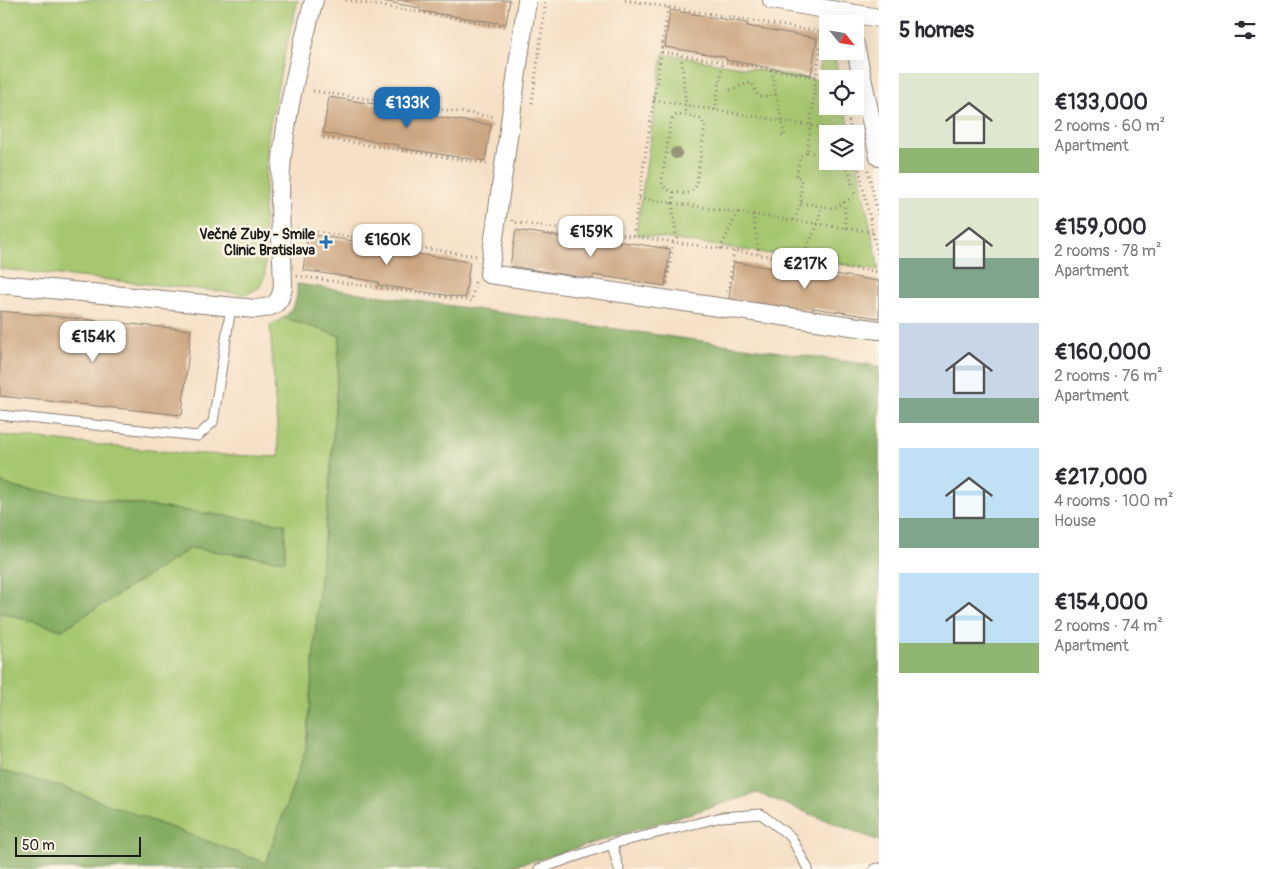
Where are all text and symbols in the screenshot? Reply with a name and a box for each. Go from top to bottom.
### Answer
north arrow [819,15,864,60]
map controls [819,15,864,170]
icon: filters [1231,16,1259,44]
text: 5 homes [899,17,974,44]
button: locate [819,70,864,115]
pin: €133K [372,86,442,129]
text: €133,000 [1054,89,1148,116]
text: €133K [385,93,429,113]
icon: home [939,93,999,153]
text: 2 rooms · 60 m² [1054,116,1165,136]
button: layers [819,125,864,170]
text: Apartment [1054,136,1129,156]
text: €159,000 [1054,214,1147,241]
pin: €159K [556,216,626,258]
icon: home [939,218,999,278]
text: €159K [569,222,613,242]
pin: €160K [352,224,422,266]
place label: Večné Zuby - Smile Clinic Bratislava [199,226,316,259]
text: €160K [364,230,410,250]
marker: Večné Zuby - Smile Clinic Bratislava [319,235,333,249]
text: 2 rooms · 78 m² [1054,241,1161,261]
pin: €217K [770,248,840,290]
text: €217K [783,254,827,274]
text: Apartment [1054,261,1129,281]
pin: €154K [58,320,128,363]
text: €154K [71,327,115,347]
text: €160,000 [1054,339,1151,366]
icon: home [939,343,999,403]
text: 2 rooms · 76 m² [1054,366,1163,386]
text: Apartment [1054,386,1129,406]
text: €217,000 [1054,464,1147,491]
icon: home [939,468,999,528]
text: 4 rooms · 100 m² [1054,491,1173,511]
text: House [1054,511,1096,531]
text: €154,000 [1054,589,1148,616]
icon: home [939,593,999,653]
text: 2 rooms · 74 m² [1054,616,1163,636]
text: Apartment [1054,636,1129,656]
scale bar [15,834,141,857]
text: 50 m [22,837,55,854]

